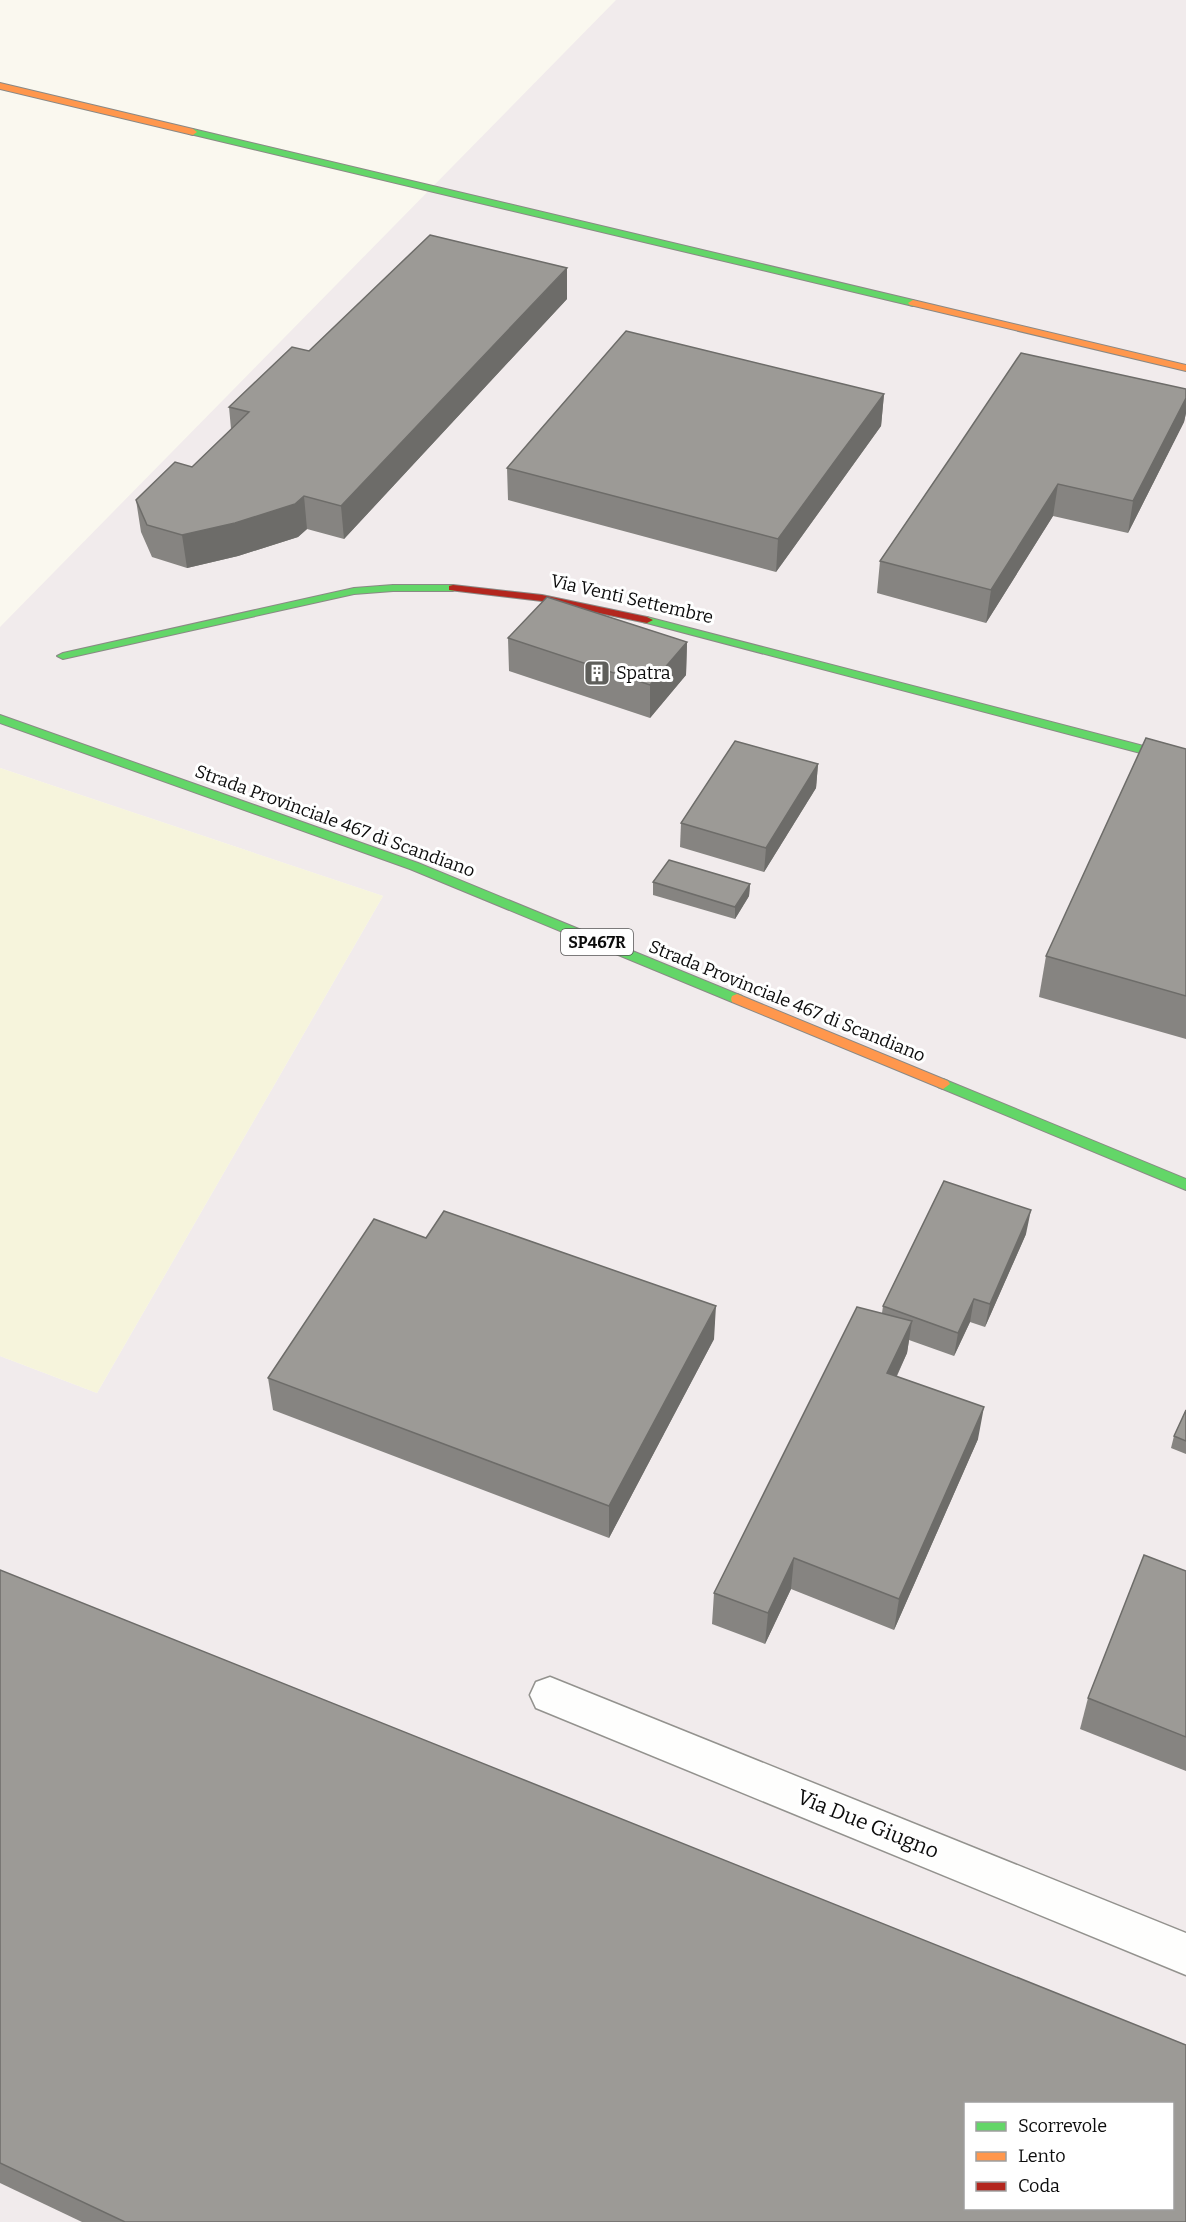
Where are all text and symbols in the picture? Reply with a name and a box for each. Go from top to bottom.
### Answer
street label: Via Venti Settembre [549,570,715,628]
building icon: Spatra [582,658,612,688]
place label: Spatra [616,662,671,684]
street label: Strada Provinciale 467 di Scandiano [192,760,478,882]
road number: SP467R [561,929,633,955]
street label: Strada Provinciale 467 di Scandiano [646,935,928,1067]
street label: Via Due Giugno [793,1784,943,1864]
legend [964,2102,1174,2210]
text: Scorrevole [1018,2115,1107,2137]
text: Lento [1018,2145,1066,2167]
text: Coda [1018,2175,1060,2197]

